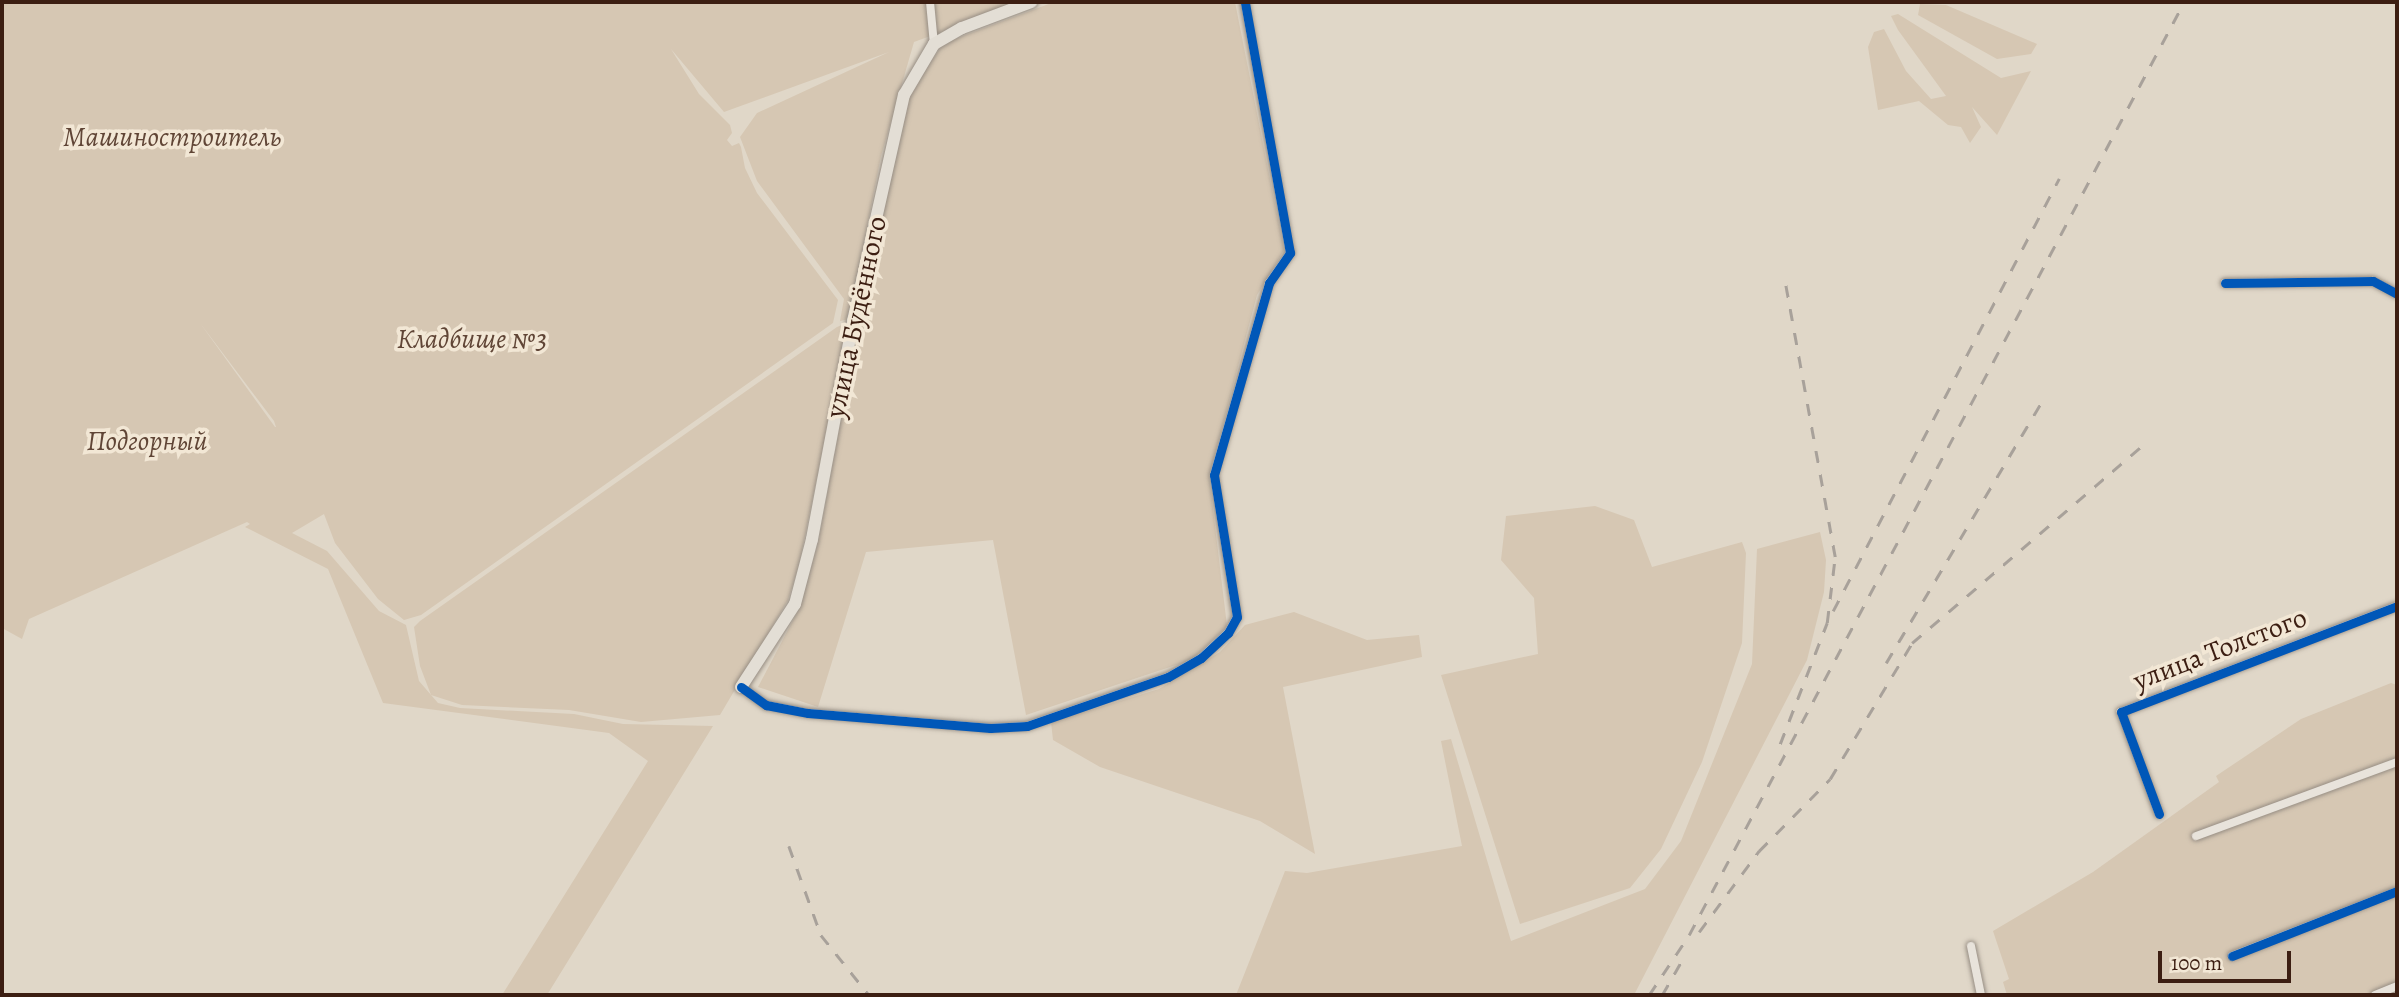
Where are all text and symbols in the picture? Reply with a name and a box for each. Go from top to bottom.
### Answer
park label: Машиностроитель [63,120,281,154]
street label: улица Будённого [818,213,894,421]
park label: Кладбище №3 [397,322,547,356]
park label: Подгорный [87,424,207,458]
street label: улица Толстого [2128,600,2312,698]
scale bar [2161,937,2294,981]
text: 100 m [2171,949,2222,977]

